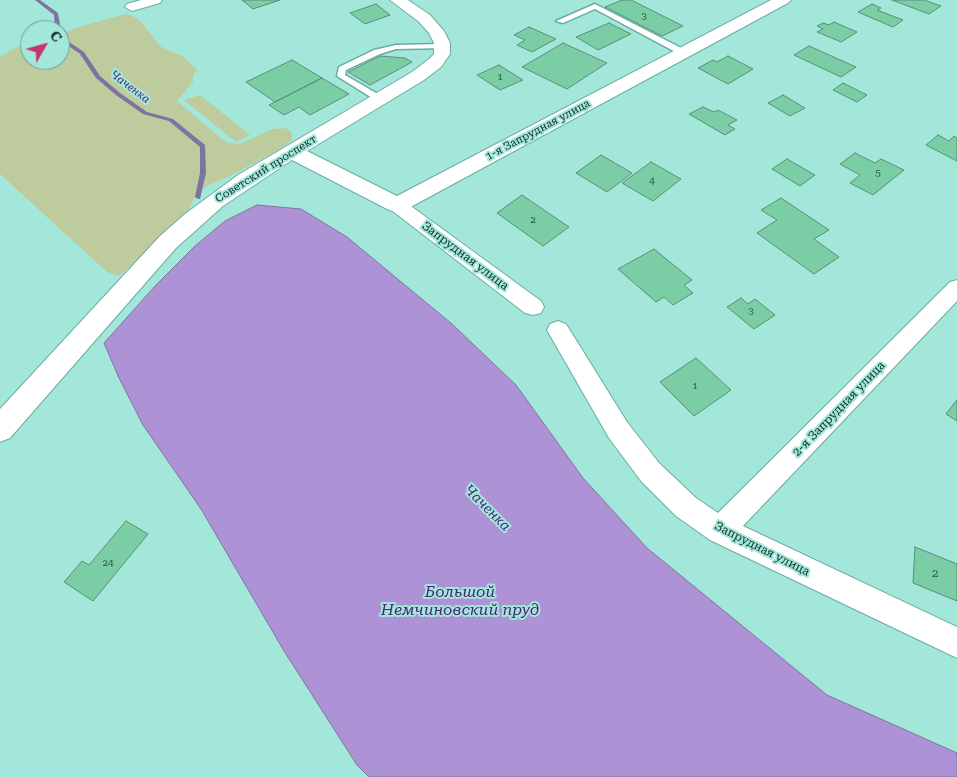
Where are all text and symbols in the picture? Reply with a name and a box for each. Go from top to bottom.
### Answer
house number: 3 [641,10,647,22]
north arrow [20,20,70,70]
text: С [47,28,65,45]
water label: Чаченка [108,68,152,106]
house number: 1 [497,71,503,83]
street label: 1-я Запрудная улица [484,97,592,163]
street label: Советский проспект [213,132,319,206]
house number: 5 [875,167,881,179]
house number: 4 [649,175,655,187]
house number: 2 [530,214,536,226]
street label: Запрудная улица [419,219,511,293]
house number: 3 [748,305,754,317]
street label: 2-я Запрудная улица [790,358,888,460]
house number: 1 [692,380,698,392]
water label: Чаченка [460,481,514,535]
street label: Запрудная улица [712,519,812,579]
house number: 24 [102,557,114,569]
house number: 2 [932,566,938,580]
water label: Большой Немчиновский пруд [381,582,539,620]

